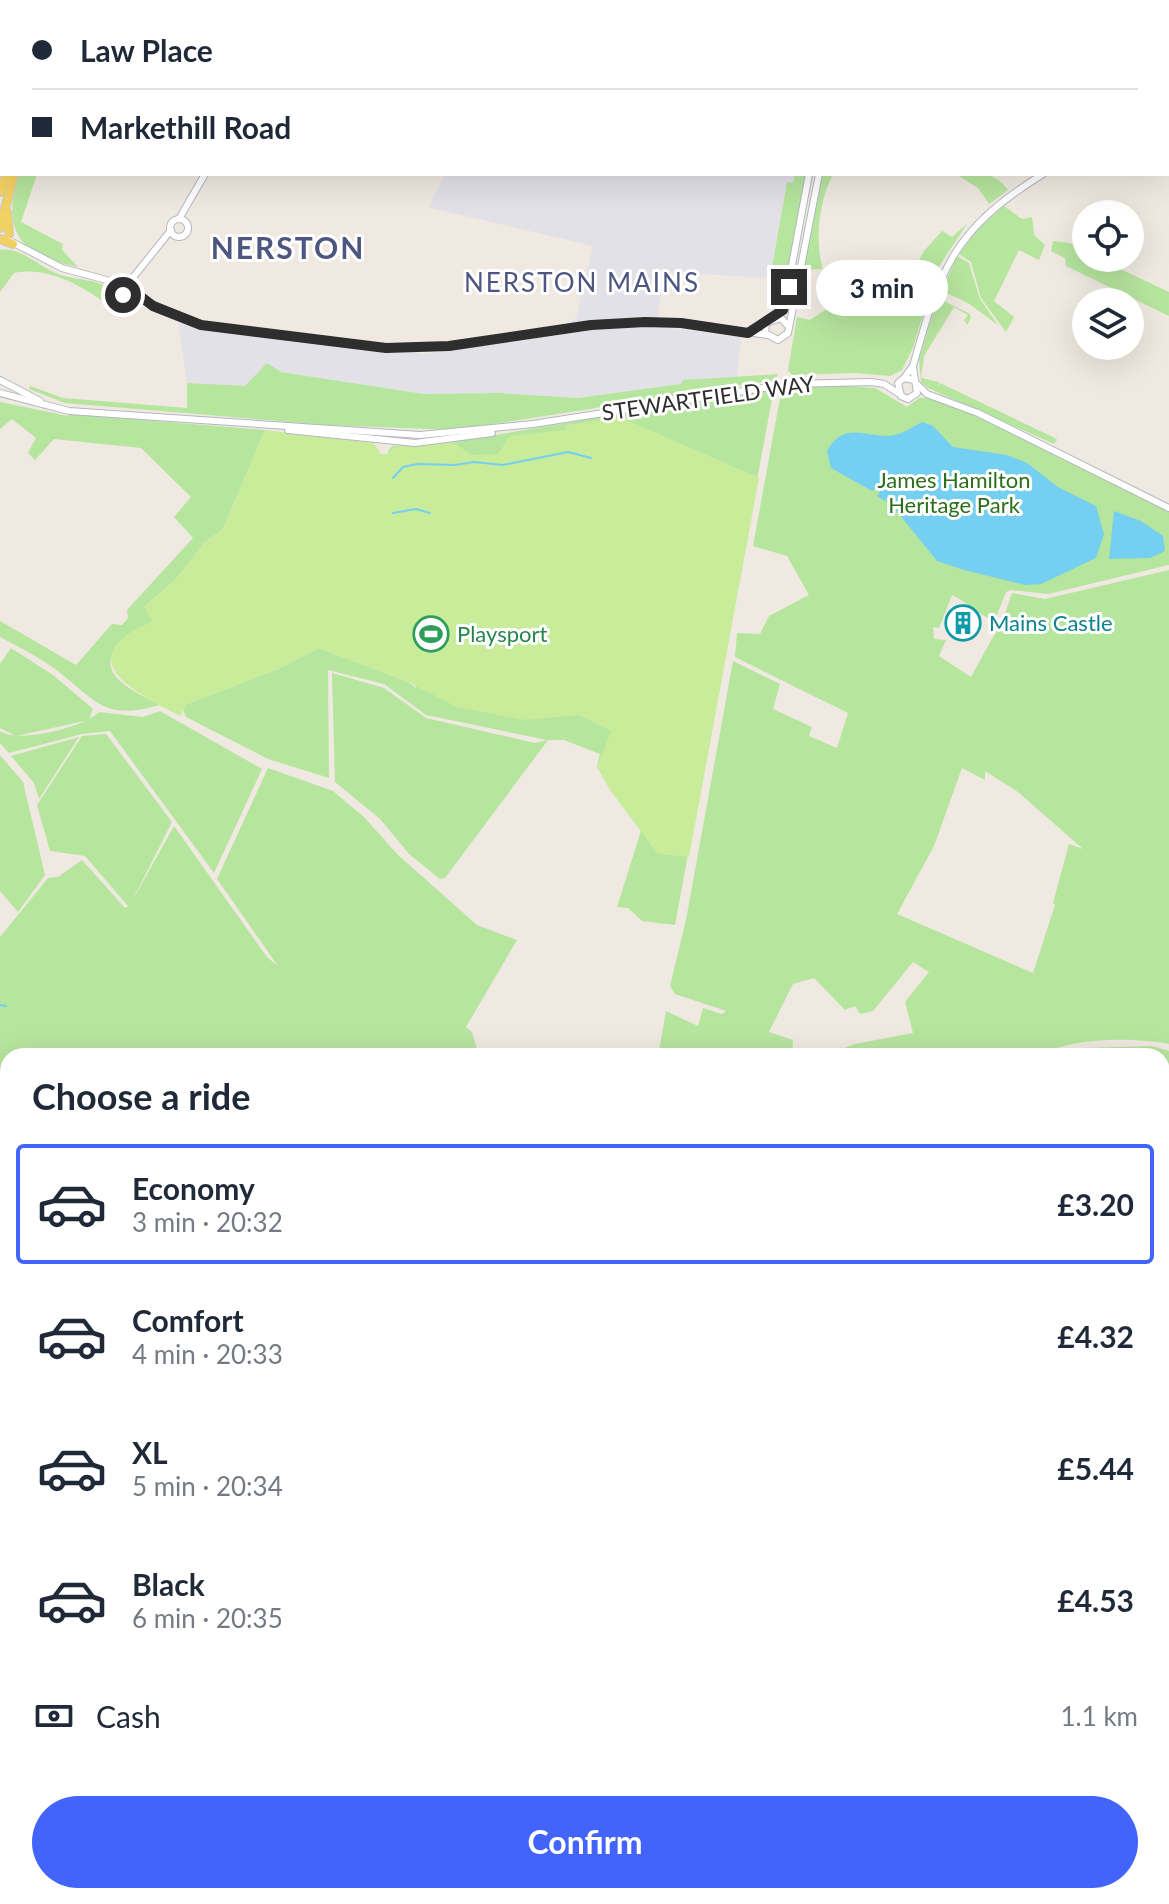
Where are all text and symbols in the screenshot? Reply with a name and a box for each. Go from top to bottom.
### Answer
text: Law Place [80,32,213,68]
text: Markethill Road [80,109,291,145]
map controls [1072,200,1144,360]
button: locate [1072,200,1144,272]
district label: NERSTON [211,229,365,265]
callout: 3 min [817,259,949,315]
district label: NERSTON MAINS [464,266,700,298]
route end [771,269,807,305]
text: 3 min [850,272,914,304]
route start [105,277,141,313]
button: layers [1072,288,1144,360]
street label: STEWARTFIELD WAY [600,369,816,426]
park label: James Hamilton Heritage Park [877,466,1031,518]
building icon: Mains Castle [944,604,982,642]
place label: Mains Castle [989,609,1113,636]
sports icon: Playsport [412,615,450,653]
place label: Playsport [457,620,547,647]
text: Choose a ride [32,1074,251,1118]
icon: car [36,1168,108,1240]
text: Economy [132,1170,255,1206]
text: £3.20 [1057,1186,1134,1222]
text: 3 min · 20:32 [132,1206,283,1238]
icon: car [36,1300,108,1372]
text: Comfort [132,1302,244,1338]
text: £4.32 [1057,1318,1134,1354]
text: 4 min · 20:33 [132,1338,283,1370]
icon: car [36,1432,108,1504]
text: XL [132,1434,168,1470]
text: £5.44 [1057,1450,1134,1486]
text: 5 min · 20:34 [132,1470,283,1502]
icon: car [36,1564,108,1636]
text: Black [132,1566,205,1602]
text: £4.53 [1057,1582,1134,1618]
text: 6 min · 20:35 [132,1602,283,1634]
icon: cash [32,1694,76,1738]
text: Cash [96,1698,161,1734]
text: 1.1 km [1060,1700,1138,1732]
button: Confirm [32,1796,1138,1888]

